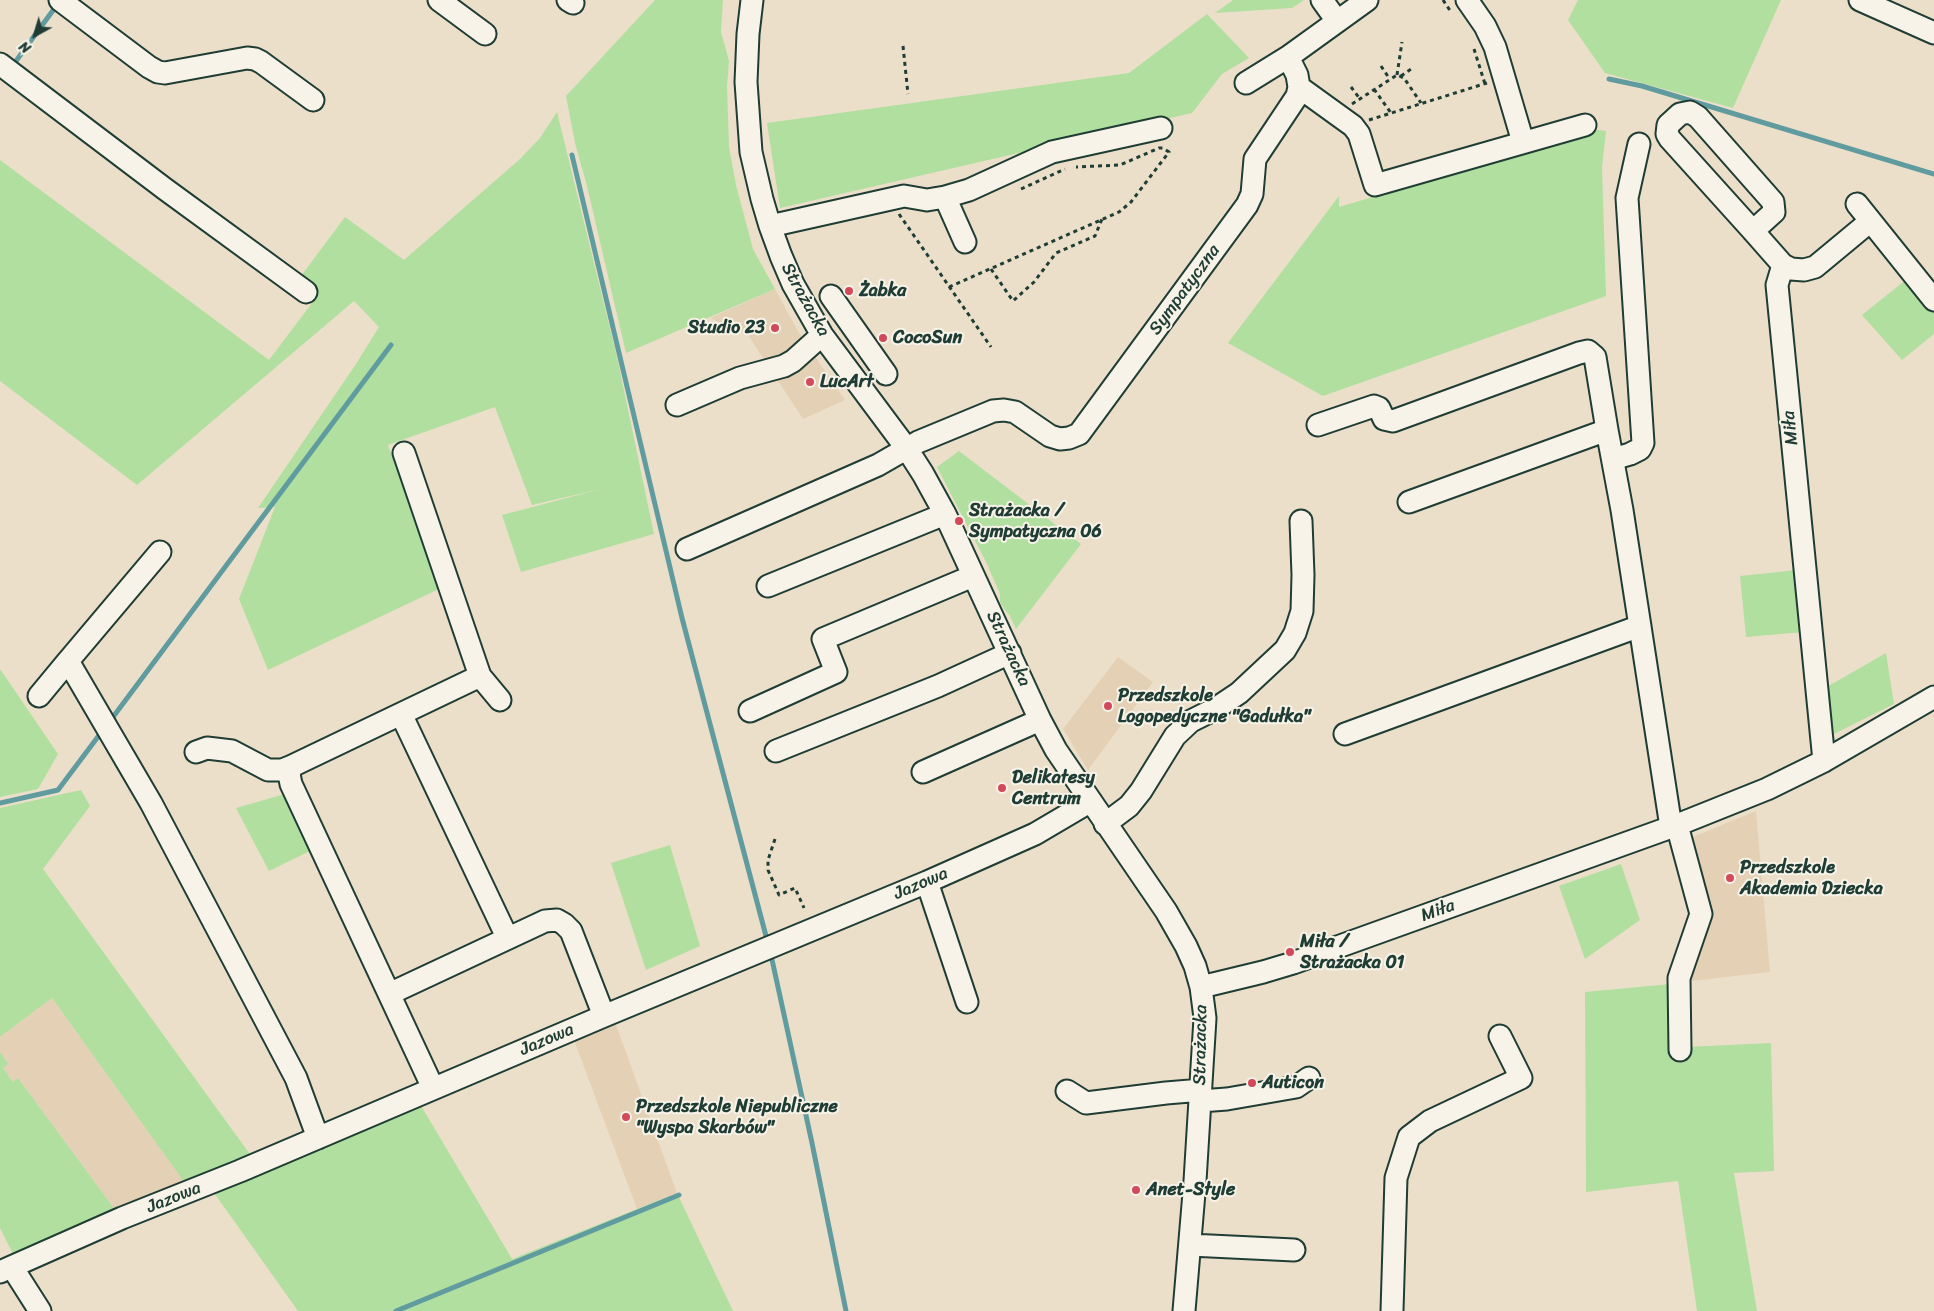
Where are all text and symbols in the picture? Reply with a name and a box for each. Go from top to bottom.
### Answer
north arrow [10,10,60,60]
text: N [14,34,37,60]
street label: Sympatyczna [1145,241,1225,339]
street label: Strażacka [776,259,834,341]
place label: Żabka [859,280,906,302]
marker: Żabka [843,285,855,297]
place label: Studio 23 [688,317,765,339]
marker: Studio 23 [769,322,781,334]
place label: CocoSun [893,327,962,349]
marker: CocoSun [877,332,889,344]
place label: LucArt [820,371,873,393]
marker: LucArt [804,376,816,388]
street label: Miła [1778,410,1804,446]
place label: Strażacka / Sympatyczna 06 [969,500,1102,542]
marker: Strażacka / Sympatyczna 06 [953,515,965,527]
street label: Strażacka [981,608,1035,690]
place label: Przedszkole Logopedyczne "Gadułka" [1118,685,1311,728]
marker: Przedszkole Logopedyczne "Gadułka" [1102,700,1114,712]
place label: Delikatesy Centrum [1012,767,1095,810]
marker: Delikatesy Centrum [996,782,1008,794]
place label: Przedszkole Akademia Dziecka [1740,857,1883,900]
street label: Jazowa [891,863,951,905]
marker: Przedszkole Akademia Dziecka [1724,872,1736,884]
street label: Miła [1418,895,1458,927]
place label: Miła / Strażacka 01 [1300,931,1405,974]
marker: Miła / Strażacka 01 [1284,946,1296,958]
street label: Strażacka [1189,1004,1213,1086]
street label: Jazowa [517,1019,577,1061]
place label: Auticon [1262,1072,1324,1094]
marker: Auticon [1246,1077,1258,1089]
place label: Przedszkole Niepubliczne "Wyspa Skarbów" [636,1096,838,1138]
marker: Przedszkole Niepubliczne "Wyspa Skarbów" [620,1111,632,1123]
street label: Jazowa [144,1177,204,1219]
place label: Anet-Style [1146,1179,1235,1201]
marker: Anet-Style [1130,1184,1142,1196]

